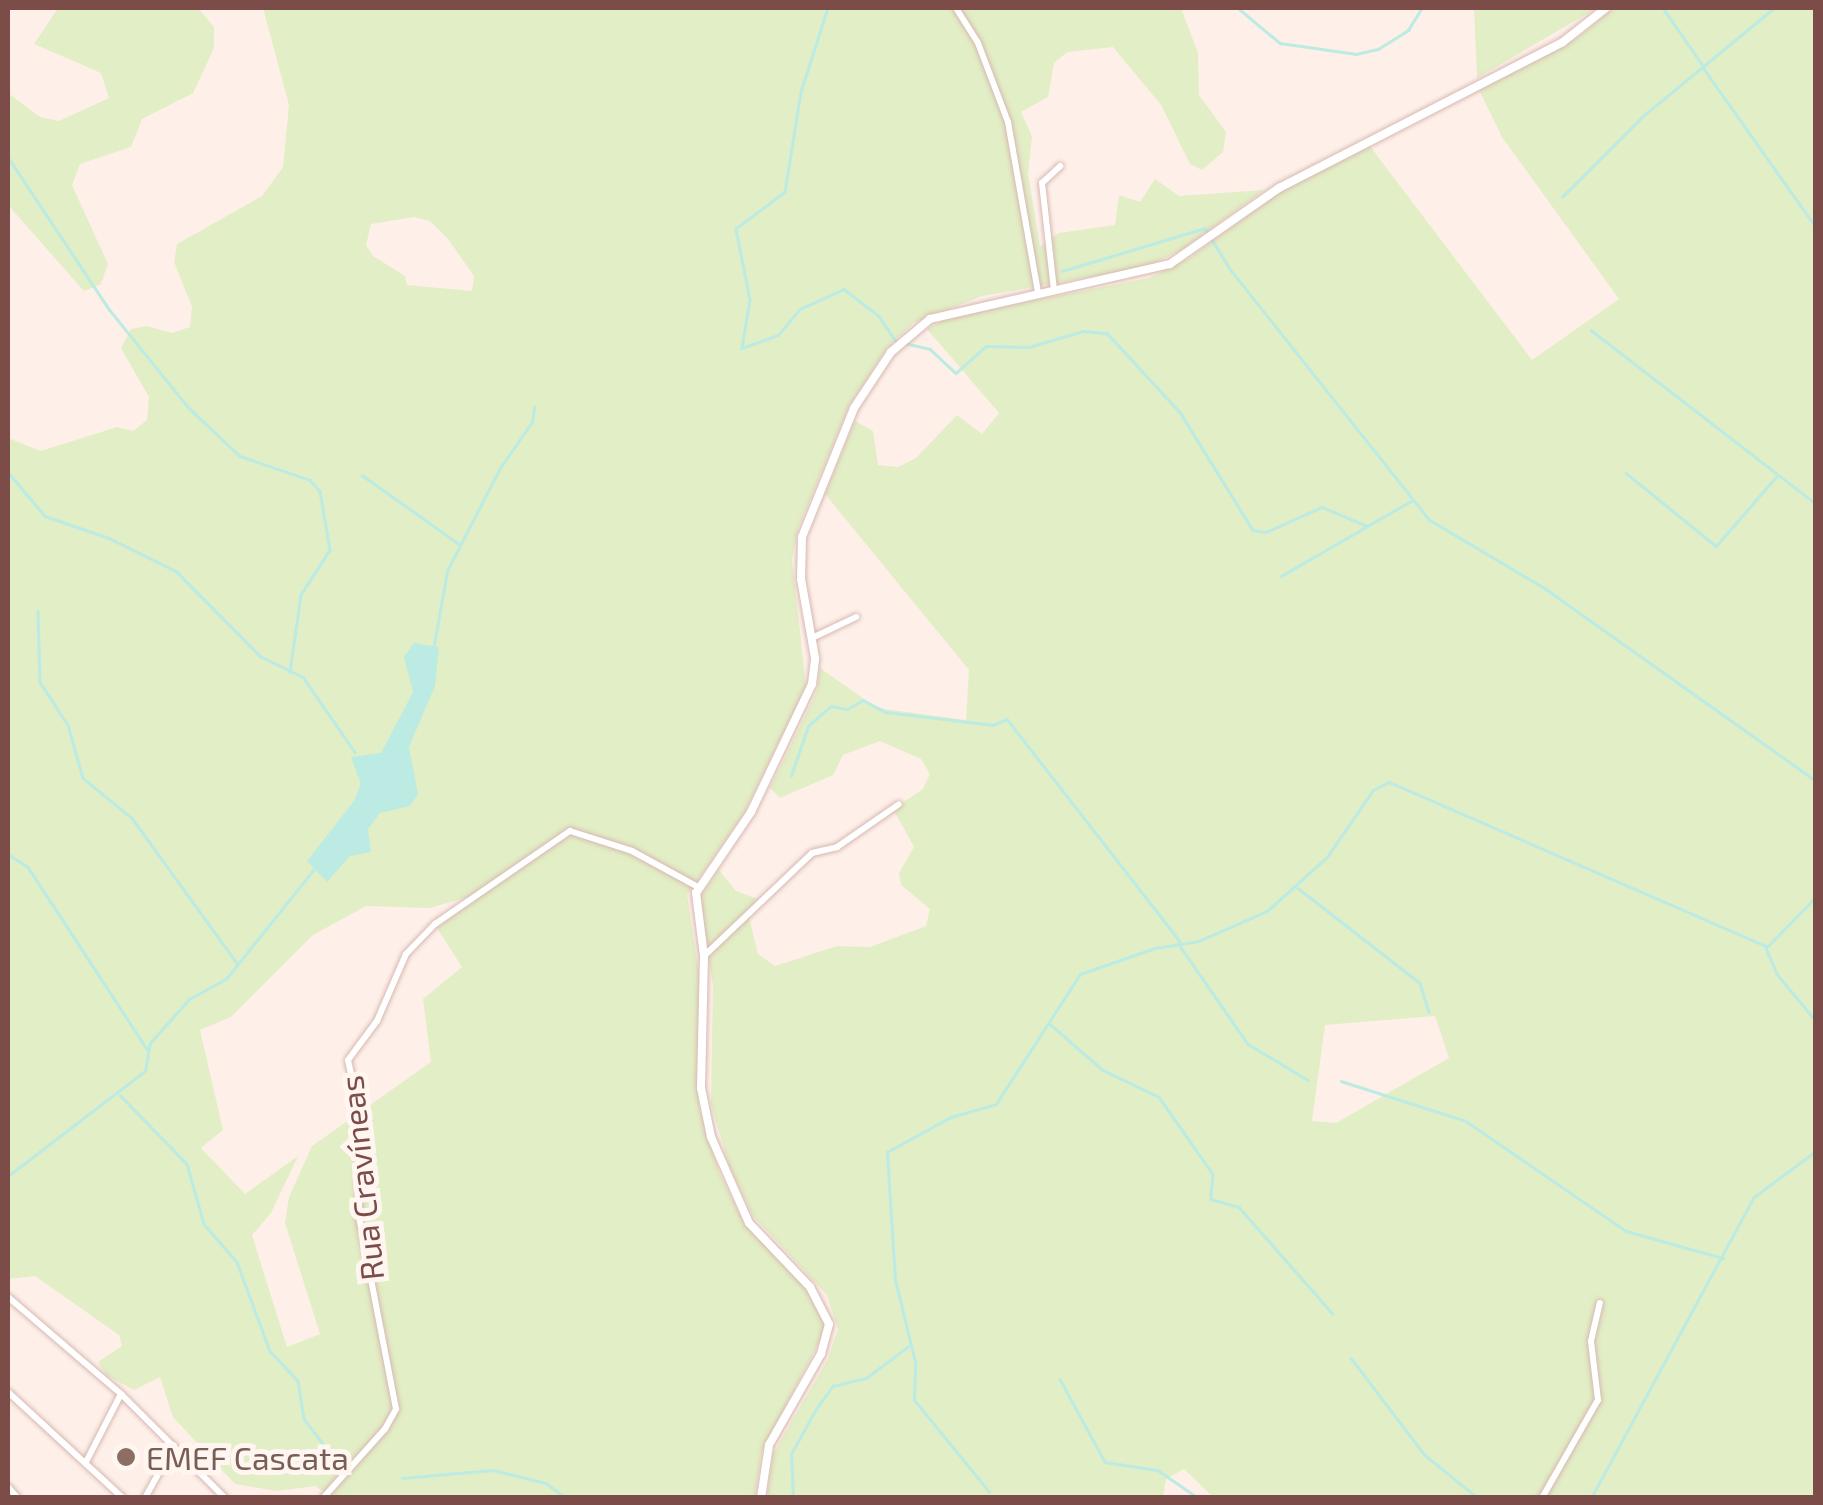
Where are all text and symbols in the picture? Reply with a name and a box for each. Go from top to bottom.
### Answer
street label: Rua Cravíneas [331,1074,391,1282]
place label: EMEF Cascata [146,1438,349,1476]
marker: EMEF Cascata [115,1446,137,1468]

